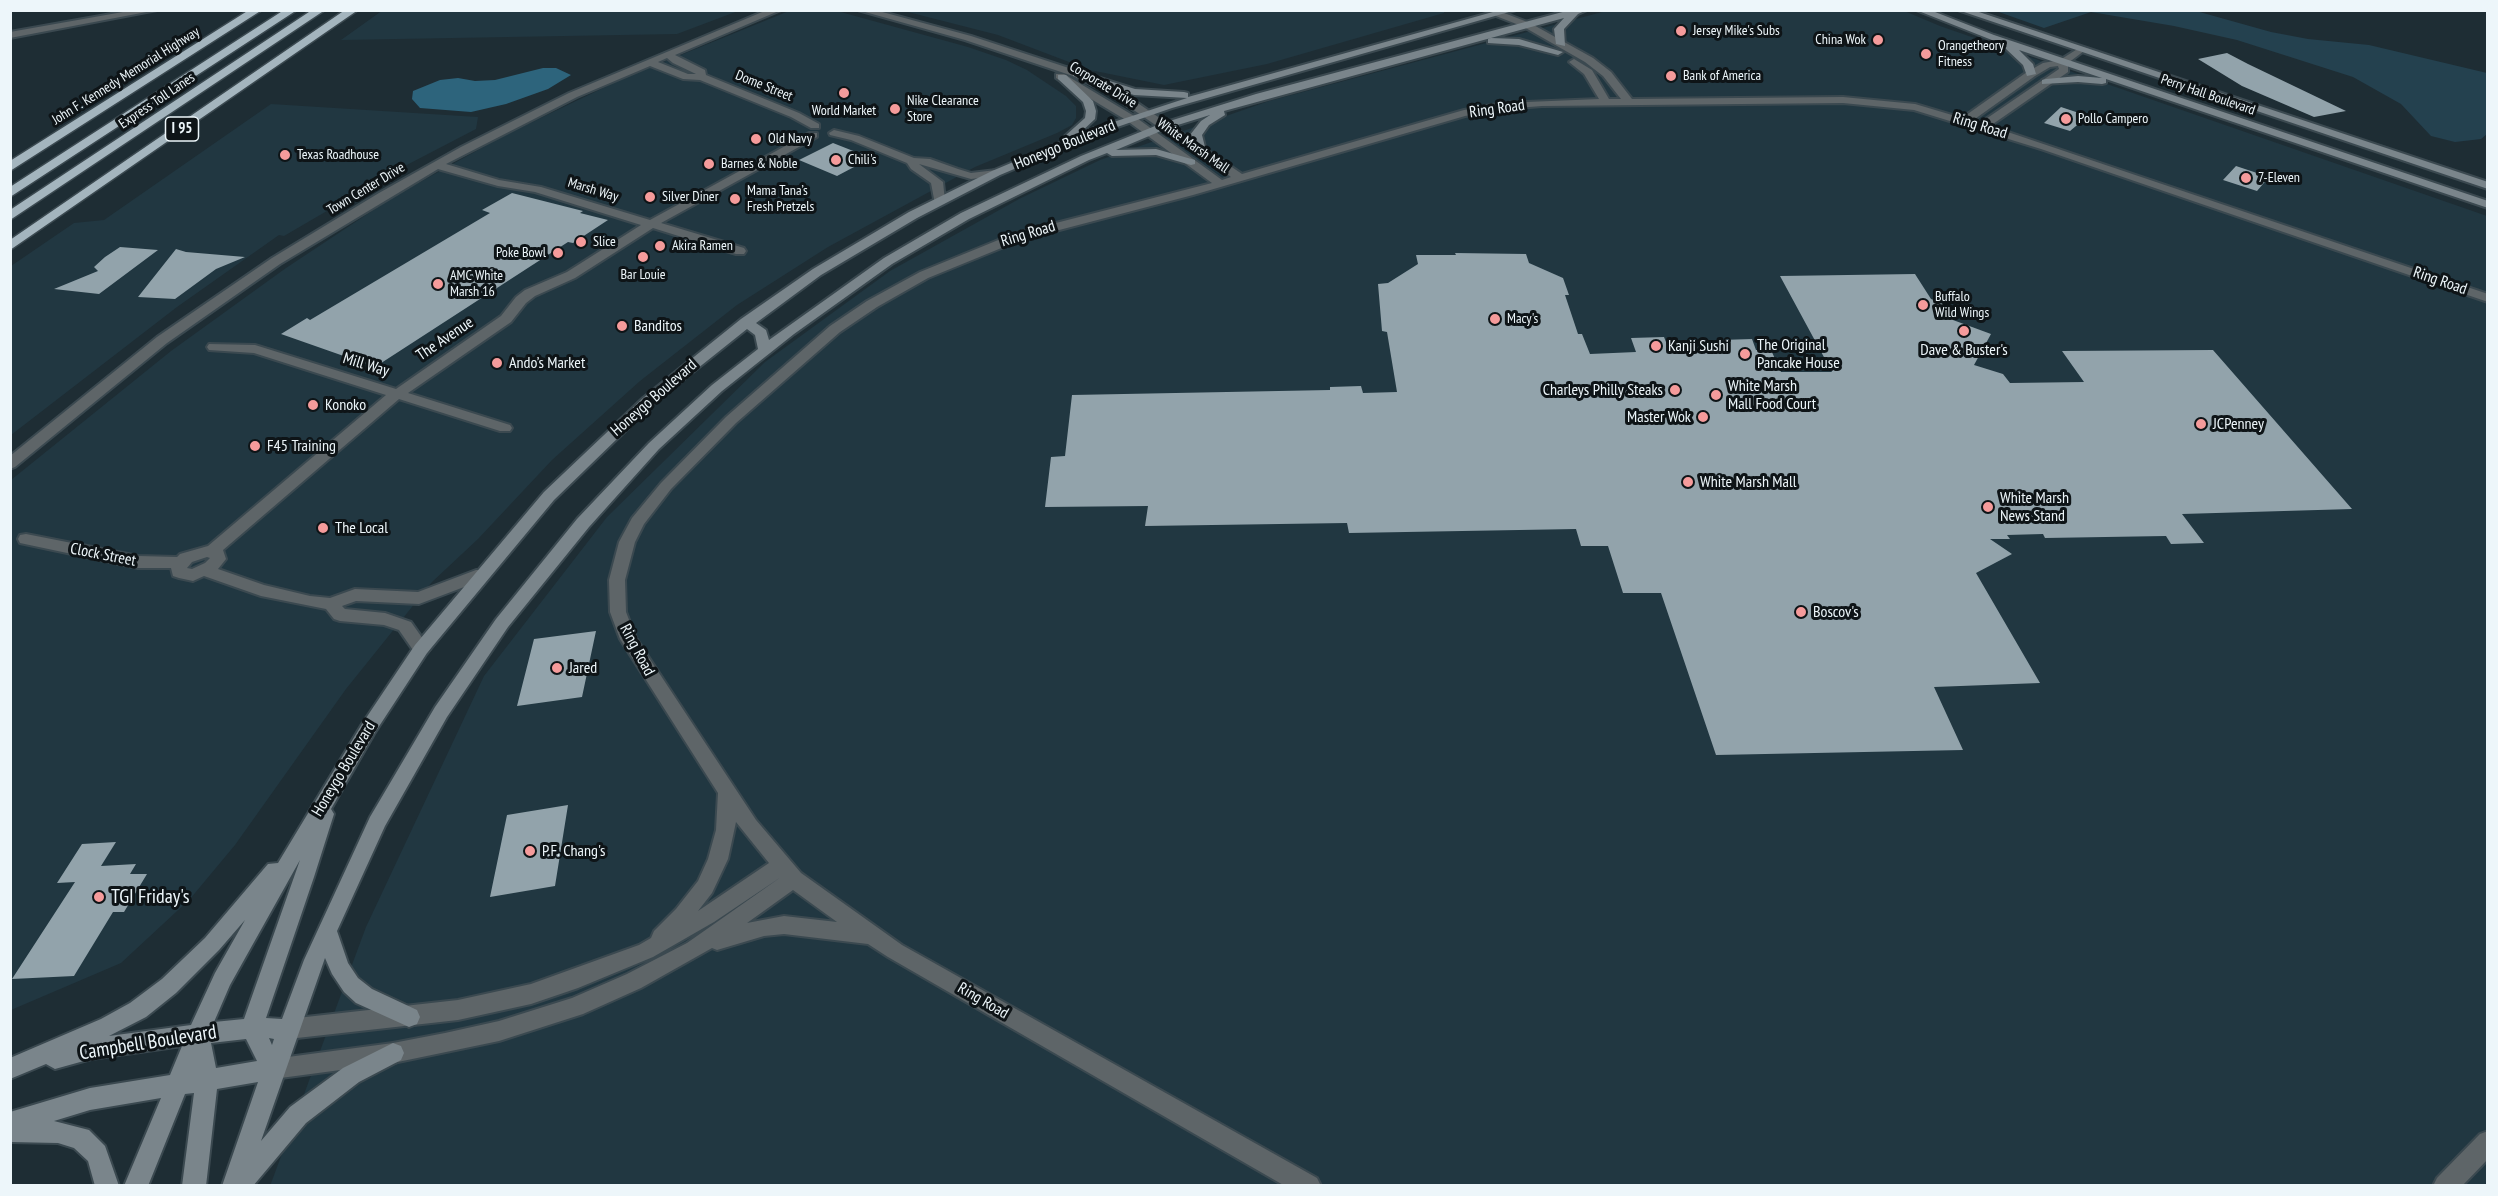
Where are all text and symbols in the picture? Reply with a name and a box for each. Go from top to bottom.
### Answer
place label: Jersey Mike's Subs [1693,23,1780,39]
street label: John F. Kennedy Memorial Highway [49,24,203,128]
marker: Jersey Mike's Subs [1674,24,1688,38]
place label: China Wok [1815,32,1866,48]
marker: China Wok [1871,33,1885,47]
place label: Orangetheory Fitness [1938,38,2004,70]
marker: Orangetheory Fitness [1919,47,1933,61]
street label: Corporate Drive [1066,58,1140,112]
street label: Dome Street [733,67,795,105]
place label: Bank of America [1683,68,1761,84]
street label: Express Toll Lanes [116,69,198,133]
marker: Bank of America [1664,69,1678,83]
street label: Perry Hall Boulevard [2159,71,2257,119]
marker: World Market [837,86,851,100]
place label: Nike Clearance Store [907,93,979,125]
street label: Ring Road [1468,96,1526,122]
marker: Nike Clearance Store [888,102,902,116]
place label: World Market [812,103,876,119]
street label: Ring Road [1951,109,2009,143]
place label: Pollo Campero [2078,111,2148,127]
marker: Pollo Campero [2059,112,2073,126]
street label: White Marsh Mall [1154,115,1232,177]
street label: Honeygo Boulevard [1012,116,1118,174]
road number: I 95 [166,117,198,141]
place label: Old Navy [768,131,812,147]
marker: Old Navy [749,132,763,146]
place label: Texas Roadhouse [297,147,379,163]
marker: Texas Roadhouse [278,148,292,162]
place label: Chili's [848,152,876,168]
marker: Chili's [829,153,843,167]
place label: Barnes & Noble [721,156,798,172]
marker: Barnes & Noble [702,157,716,171]
street label: Town Center Drive [324,159,408,219]
place label: 7-Eleven [2258,170,2300,186]
marker: 7-Eleven [2239,171,2253,185]
street label: Marsh Way [566,174,620,206]
place label: Mama Tana’s Fresh Pretzels [747,183,814,216]
place label: Silver Diner [662,189,718,205]
marker: Silver Diner [643,190,657,204]
marker: Mama Tana’s Fresh Pretzels [728,192,742,206]
street label: Ring Road [999,217,1057,251]
place label: Slice [593,234,616,250]
marker: Slice [574,235,588,249]
place label: Akira Ramen [672,238,733,254]
marker: Akira Ramen [653,239,667,253]
place label: Poke Bowl [496,245,546,261]
marker: Poke Bowl [551,246,565,260]
marker: Bar Louie [636,250,650,264]
street label: Ring Road [2411,263,2469,299]
place label: Bar Louie [620,267,666,283]
place label: AMC White Marsh 16 [450,268,503,300]
marker: AMC White Marsh 16 [431,277,445,291]
place label: Buffalo Wild Wings [1935,289,1989,322]
marker: Buffalo Wild Wings [1916,298,1930,312]
place label: Macy's [1507,311,1538,327]
marker: Macy's [1488,312,1502,326]
street label: The Avenue [413,313,477,365]
place label: Banditos [634,316,682,336]
marker: Banditos [615,319,629,333]
marker: Dave & Buster's [1957,324,1971,338]
place label: The Original Pancake House [1757,335,1840,373]
place label: Kanji Sushi [1668,336,1729,356]
marker: Kanji Sushi [1649,339,1663,353]
place label: Dave & Buster's [1920,340,2008,360]
marker: The Original Pancake House [1738,347,1752,361]
street label: Mill Way [341,349,391,381]
place label: Ando’s Market [509,353,585,373]
marker: Ando’s Market [490,356,504,370]
street label: Honeygo Boulevard [607,356,701,440]
place label: White Marsh Mall Food Court [1728,376,1816,414]
place label: Charleys Philly Steaks [1543,380,1663,400]
marker: Charleys Philly Steaks [1668,383,1682,397]
marker: White Marsh Mall Food Court [1709,388,1723,402]
place label: Konoko [325,395,366,415]
marker: Konoko [306,398,320,412]
place label: Master Wok [1627,407,1691,427]
marker: Master Wok [1696,410,1710,424]
place label: JCPenney [2213,414,2264,434]
marker: JCPenney [2194,417,2208,431]
place label: F45 Training [267,436,336,456]
marker: F45 Training [248,439,262,453]
place label: White Marsh Mall [1700,472,1796,492]
marker: White Marsh Mall [1681,475,1695,489]
place label: White Marsh News Stand [2000,488,2069,526]
marker: White Marsh News Stand [1981,500,1995,514]
place label: The Local [335,518,388,538]
marker: The Local [316,521,330,535]
street label: Clock Street [69,539,137,571]
place label: Boscov's [1813,602,1859,622]
marker: Boscov's [1794,605,1808,619]
street label: Ring Road [615,621,659,679]
place label: Jared [569,658,597,678]
marker: Jared [550,661,564,675]
street label: Honeygo Boulevard [308,718,380,820]
place label: P.F. Chang's [542,841,605,861]
marker: P.F. Chang's [523,844,537,858]
place label: TGI Friday's [111,885,190,909]
marker: TGI Friday's [92,890,106,904]
street label: Ring Road [954,979,1012,1023]
street label: Campbell Boulevard [78,1020,218,1066]

